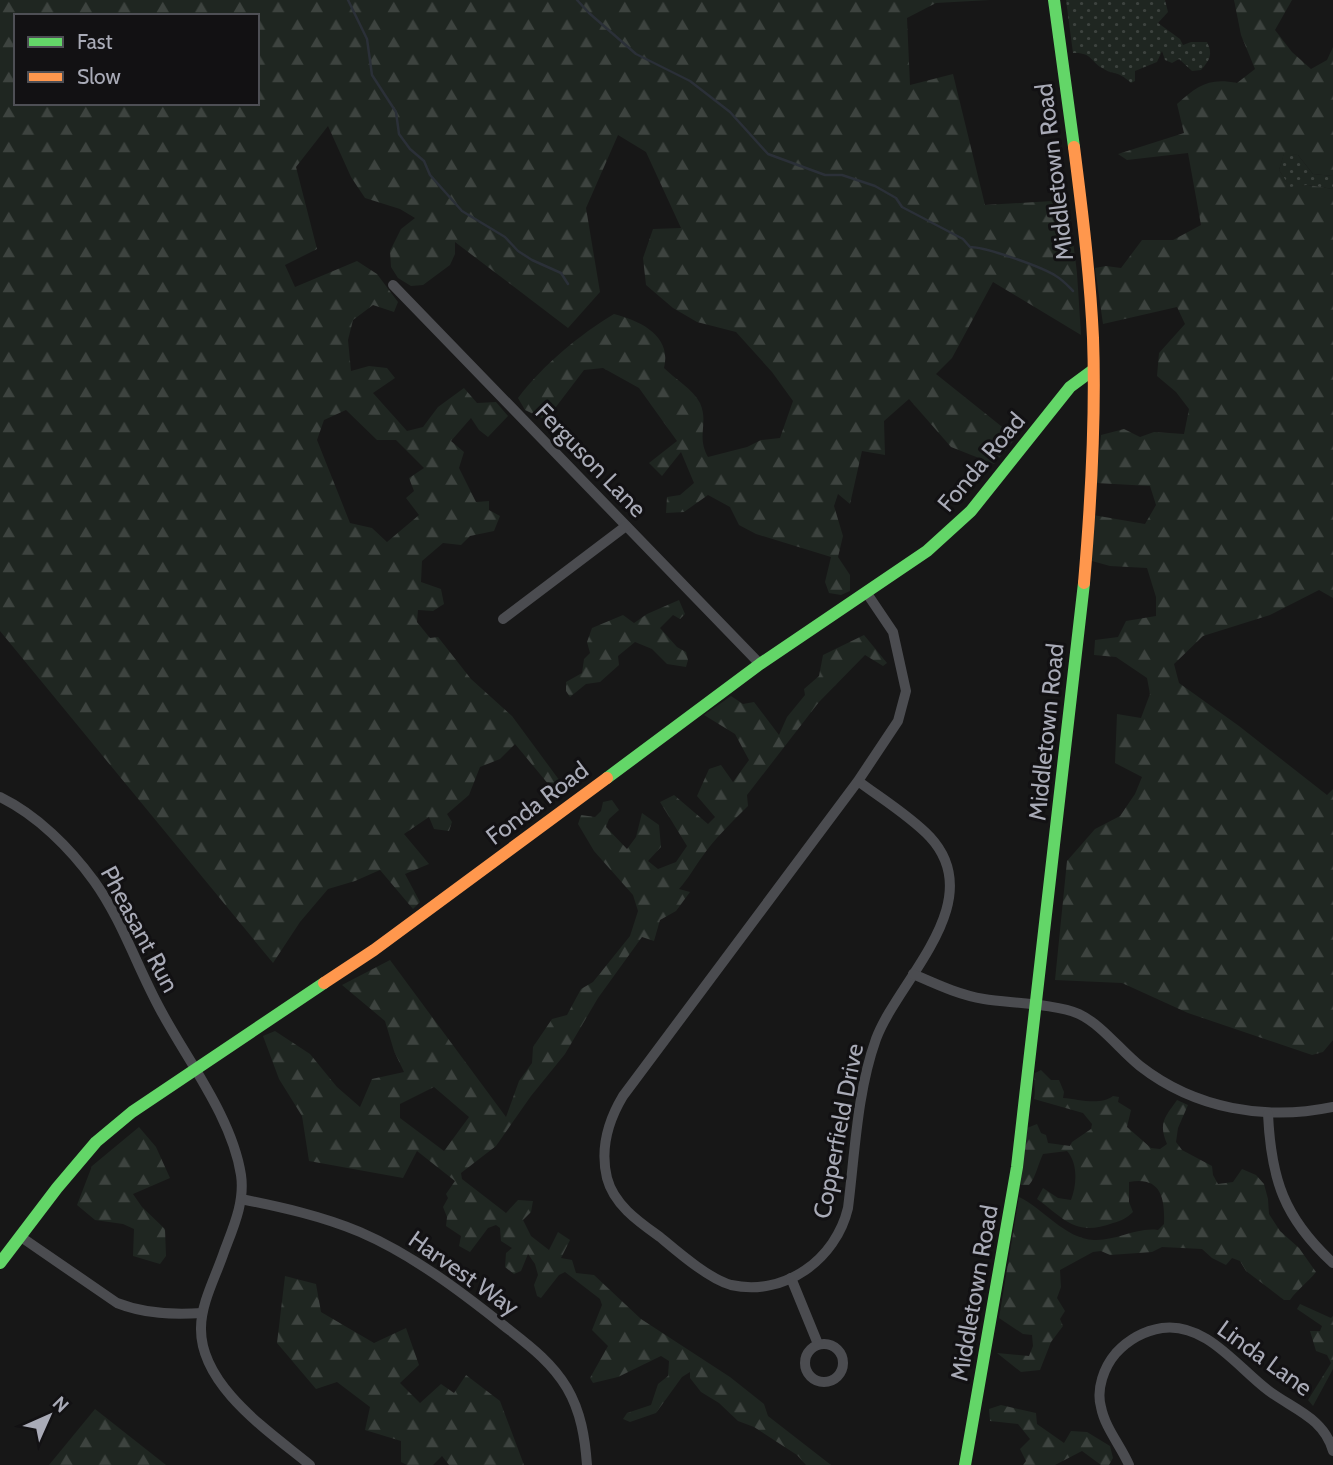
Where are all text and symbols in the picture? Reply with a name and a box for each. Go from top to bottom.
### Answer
legend [14,14,259,105]
text: Fast [77,29,113,54]
text: Slow [77,64,121,89]
street label: Middletown Road [1029,82,1079,262]
street label: Ferguson Lane [530,397,652,523]
street label: Fonda Road [931,407,1031,517]
street label: Middletown Road [1022,642,1070,822]
street label: Fonda Road [480,755,594,851]
street label: Pheasant Run [95,861,185,997]
street label: Copperfield Drive [807,1041,869,1221]
street label: Middletown Road [944,1203,1004,1383]
street label: Harvest Way [403,1224,525,1322]
street label: Linda Lane [1212,1314,1318,1402]
north arrow [14,1381,84,1451]
text: N [48,1391,74,1417]

